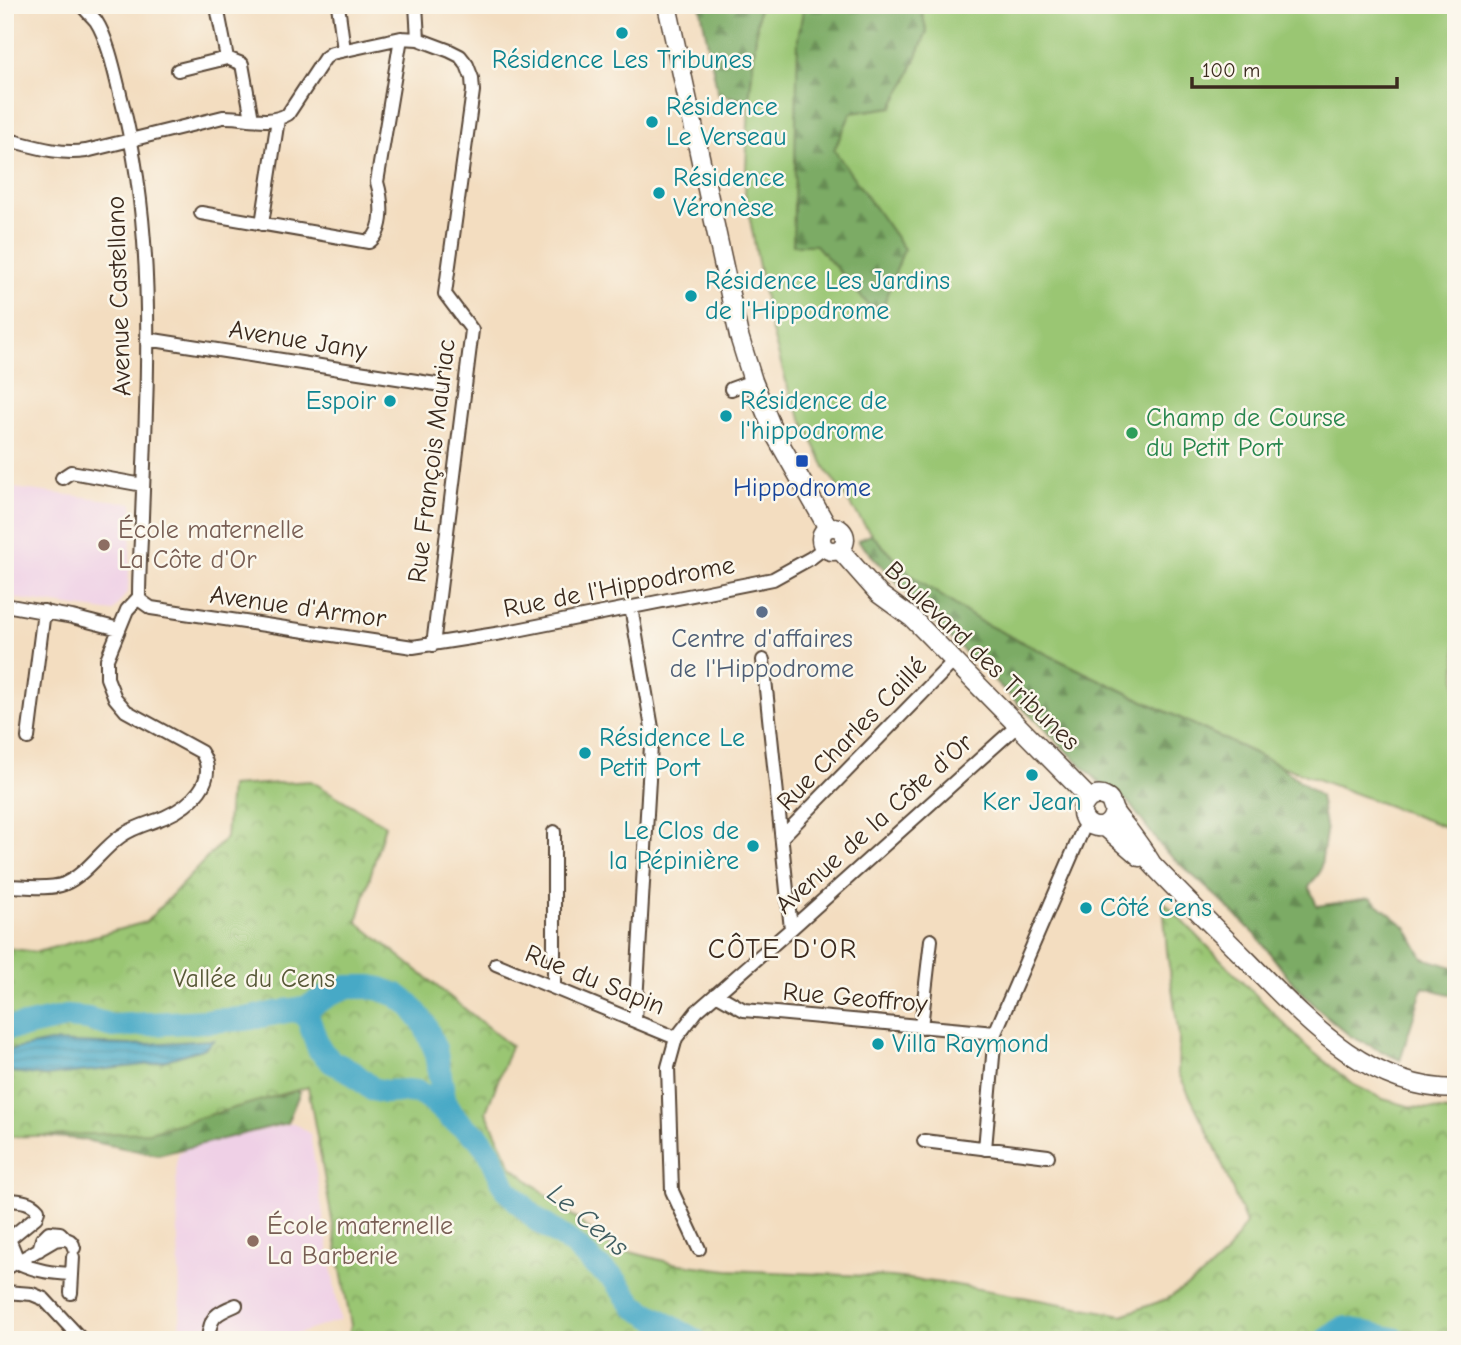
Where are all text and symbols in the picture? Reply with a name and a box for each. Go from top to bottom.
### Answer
marker: Résidence Les Tribunes [614,25,630,41]
place label: Résidence Les Tribunes [492,45,752,75]
scale bar [1192,46,1396,90]
text: 100 m [1202,58,1260,82]
place label: Résidence Le Verseau [666,92,786,152]
marker: Résidence Le Verseau [644,114,660,130]
place label: Résidence Véronèse [673,163,785,223]
marker: Résidence Véronèse [651,185,667,201]
street label: Avenue Castellano [101,195,137,397]
place label: Résidence Les Jardins de l'Hippodrome [705,266,950,326]
marker: Résidence Les Jardins de l'Hippodrome [683,288,699,304]
street label: Avenue Jany [227,314,369,366]
street label: Rue François Mauriac [402,337,462,585]
place label: Espoir [306,386,377,416]
place label: Résidence de l'hippodrome [740,386,887,446]
marker: Espoir [382,393,398,409]
place label: Champ de Course du Petit Port [1146,403,1346,463]
marker: Résidence de l'hippodrome [718,408,734,424]
marker: Champ de Course du Petit Port [1124,425,1140,441]
marker: Hippodrome [794,453,810,469]
place label: Hippodrome [733,473,871,503]
place label: École maternelle La Côte d'Or [118,514,304,575]
marker: École maternelle La Côte d'Or [96,537,112,553]
street label: Rue de l'Hippodrome [501,550,737,624]
street label: Boulevard des Tribunes [878,555,1086,757]
street label: Avenue d'Armor [208,580,389,634]
marker: Centre d'affaires de l'Hippodrome [754,604,770,620]
place label: Centre d'affaires de l'Hippodrome [670,624,854,684]
street label: Rue Charles Caillé [771,651,933,817]
place label: Résidence Le Petit Port [599,723,745,783]
street label: Avenue de la Côte d'Or [769,727,979,920]
marker: Résidence Le Petit Port [577,745,593,761]
marker: Ker Jean [1024,767,1040,783]
place label: Ker Jean [982,787,1082,817]
place label: Le Clos de la Pépinière [609,816,739,876]
marker: Le Clos de la Pépinière [745,838,761,854]
place label: Côté Cens [1100,893,1212,923]
marker: Côté Cens [1078,900,1094,916]
district label: CÔTE D'OR [708,932,858,965]
street label: Rue du Sapin [521,938,669,1022]
park label: Vallée du Cens [173,964,335,994]
street label: Rue Geoffroy [781,977,929,1019]
place label: Villa Raymond [892,1029,1049,1059]
marker: Villa Raymond [870,1036,886,1052]
water label: Le Cens [541,1177,635,1263]
place label: École maternelle La Barberie [267,1210,453,1271]
marker: École maternelle La Barberie [245,1233,261,1249]

